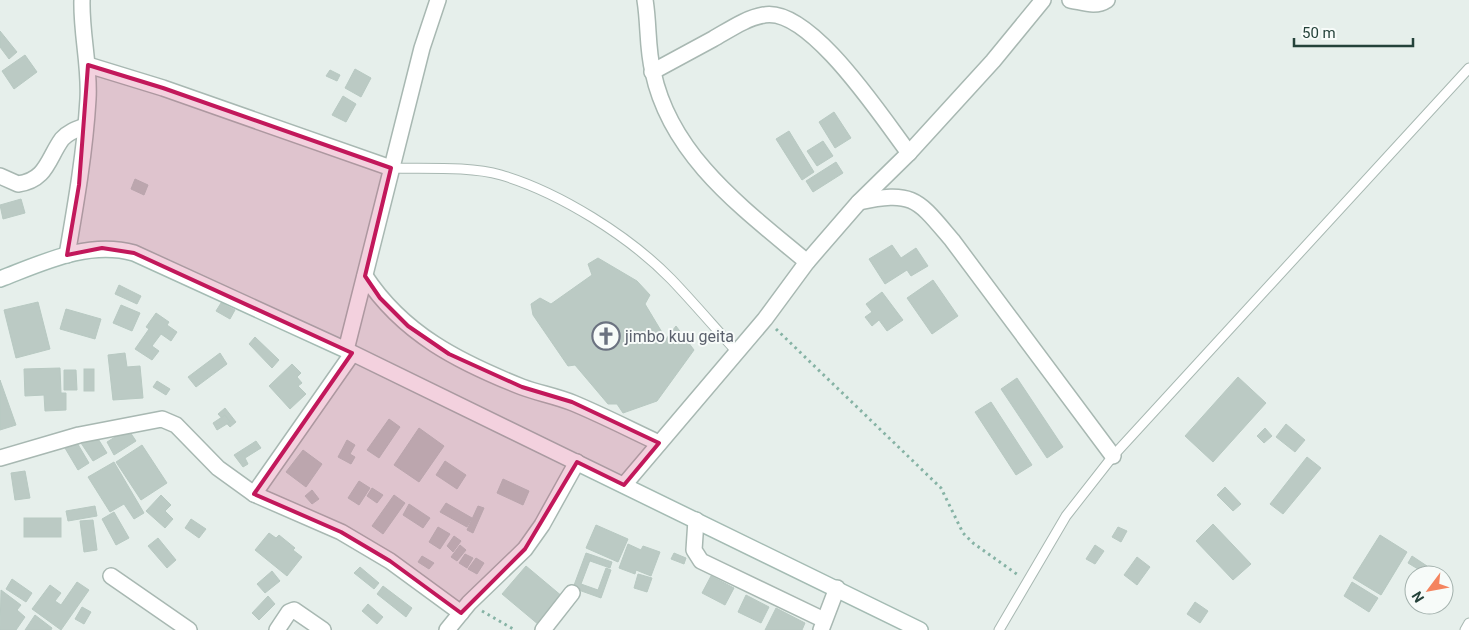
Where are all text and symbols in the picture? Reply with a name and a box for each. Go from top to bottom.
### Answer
scale bar [1294,15,1413,47]
text: 50 m [1302,24,1336,42]
church icon: jimbo kuu geita [591,321,621,351]
place label: jimbo kuu geita [624,327,734,346]
north arrow [1404,565,1454,615]
text: N [1409,588,1427,605]

